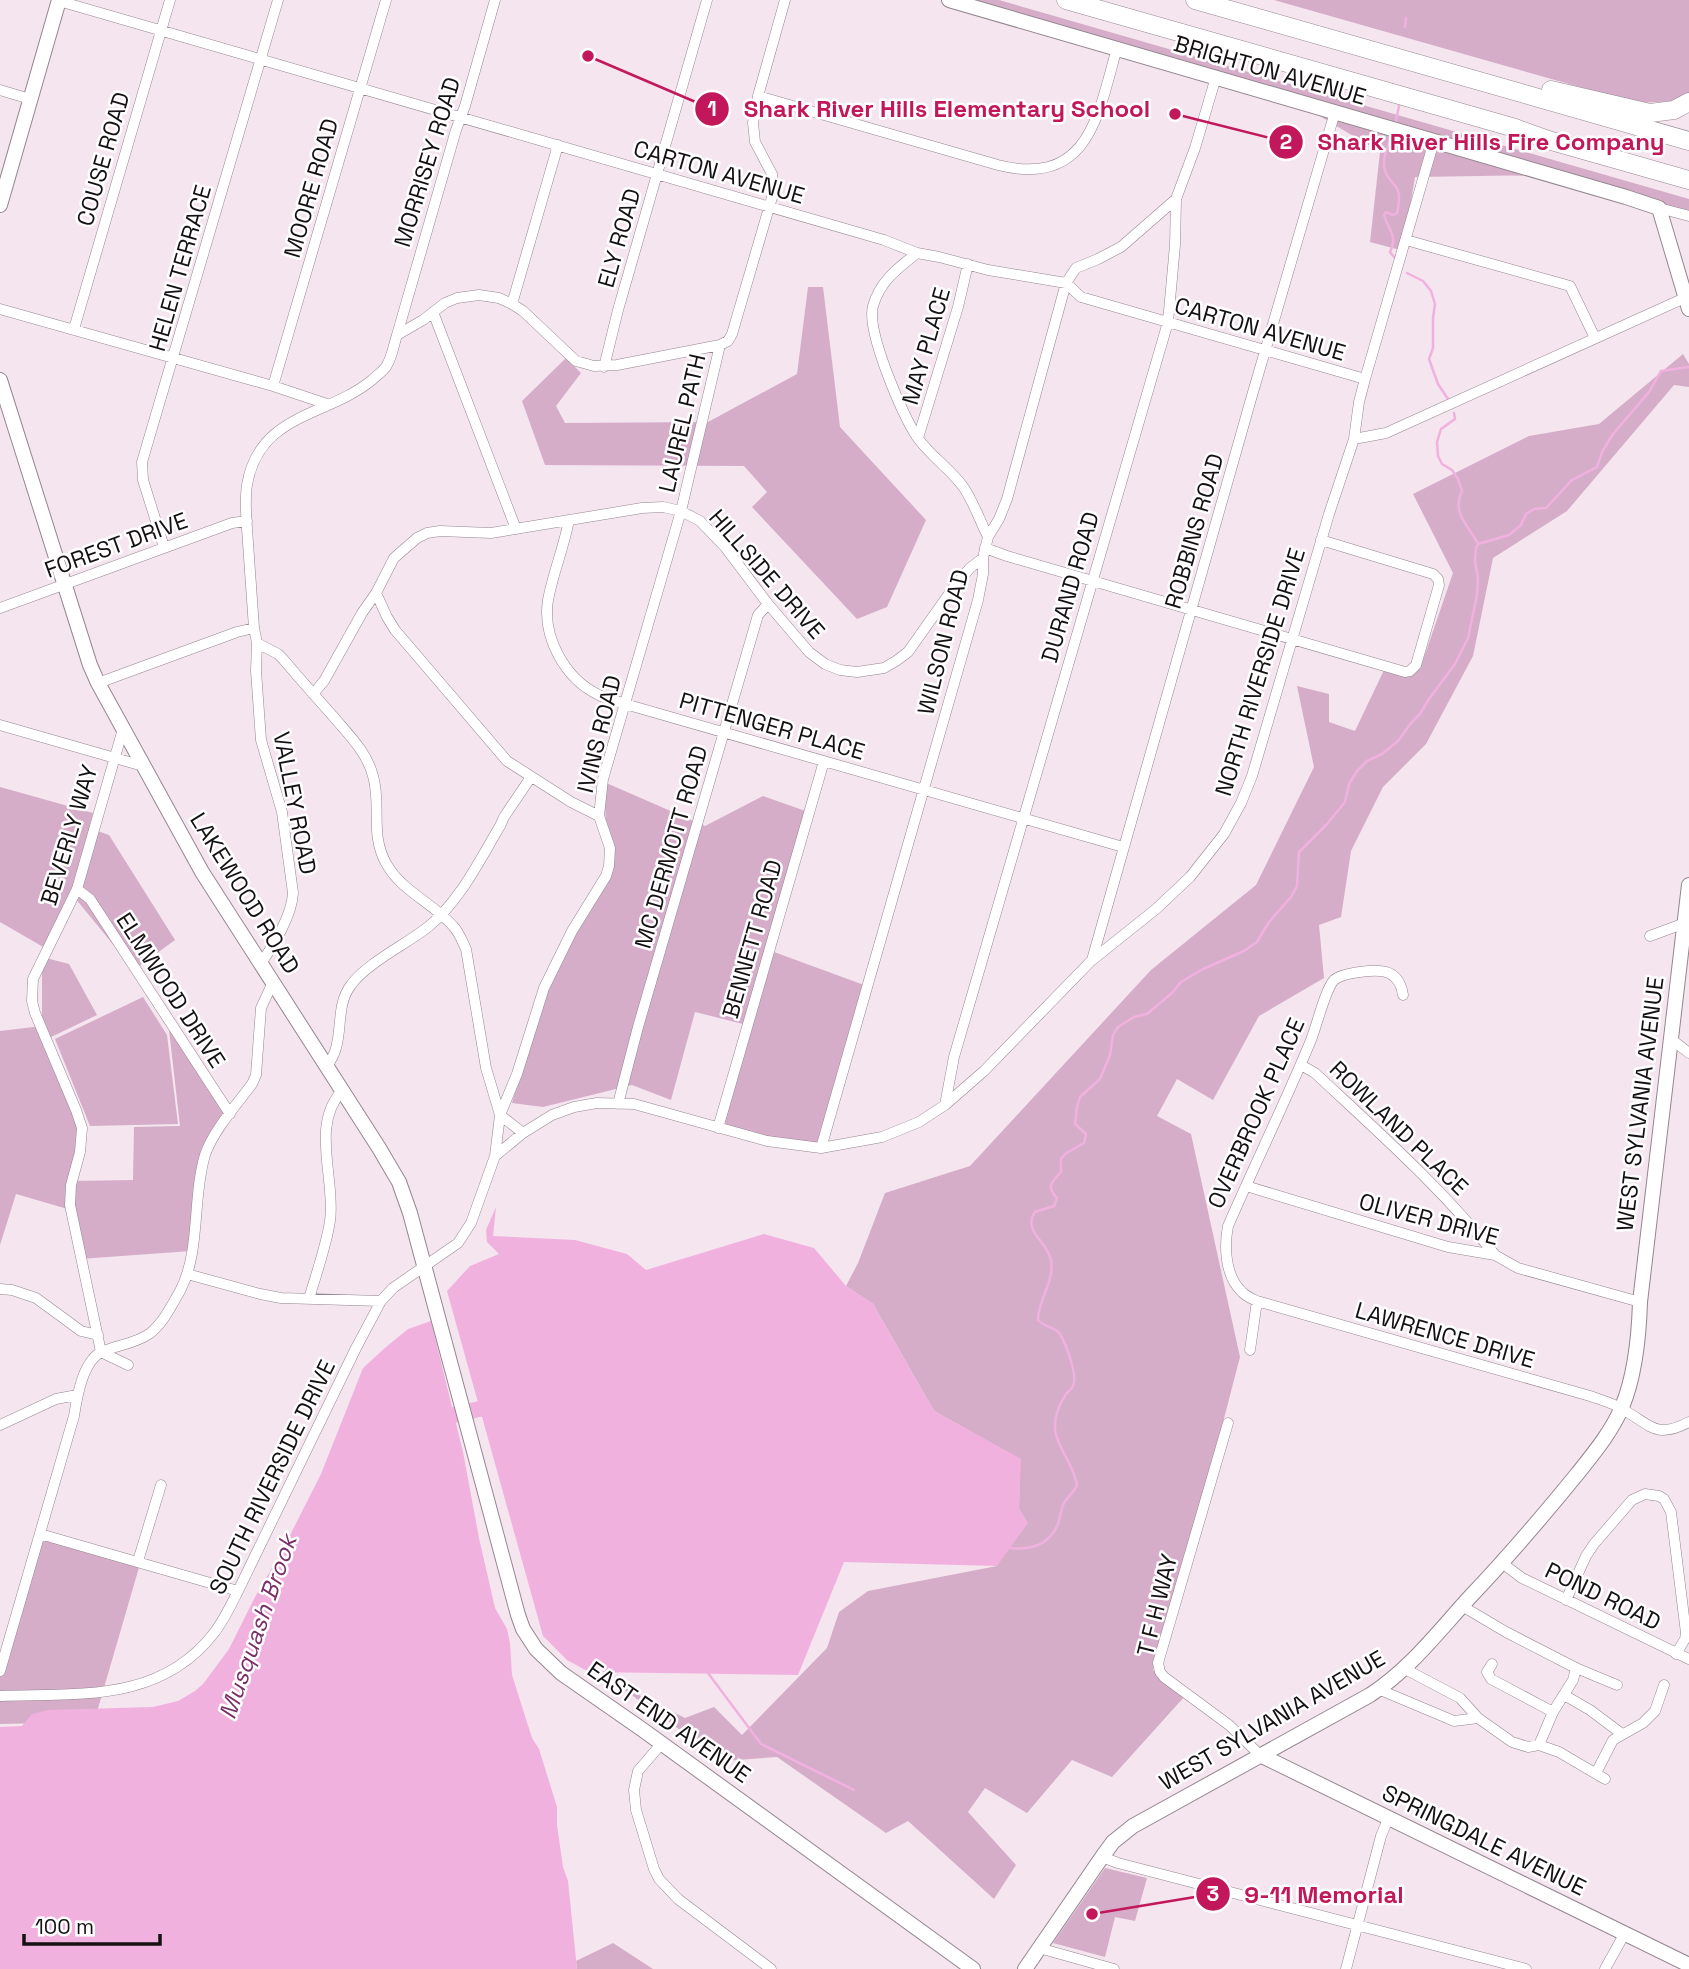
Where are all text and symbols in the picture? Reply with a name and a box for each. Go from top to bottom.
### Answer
street label: BRIGHTON AVENUE [1170,28,1370,112]
street label: MORRISEY ROAD [387,73,467,251]
callout: Shark River Hills Elementary School [695,86,1164,131]
street label: COUSE ROAD [70,89,136,229]
text: Shark River Hills Elementary School [744,93,1150,124]
text: 1 [707,95,717,122]
street label: MOORE ROAD [277,115,345,261]
callout: Shark River Hills Fire Company [1268,119,1678,164]
text: Shark River Hills Fire Company [1317,126,1665,157]
text: 2 [1280,128,1292,155]
street label: CARTON AVENUE [630,133,808,211]
street label: HELEN TERRACE [142,181,218,355]
street label: ELY ROAD [591,185,647,291]
street label: MAY PLACE [895,284,957,408]
street label: CARTON AVENUE [1171,290,1349,368]
street label: LAUREL PATH [651,351,713,495]
street label: ROBBINS ROAD [1158,450,1230,612]
street label: HILLSIDE DRIVE [702,503,832,645]
street label: FOREST DRIVE [40,505,192,585]
street label: DURAND ROAD [1034,508,1106,666]
street label: NORTH RIVERSIDE DRIVE [1208,544,1312,800]
street label: WILSON ROAD [910,566,976,718]
street label: IVINS ROAD [570,672,628,796]
street label: PITTENGER PLACE [676,685,868,767]
street label: VALLEY ROAD [266,729,324,877]
street label: MC DERMOTT ROAD [628,742,714,952]
street label: BEVERLY WAY [33,761,105,909]
street label: LAKEWOOD ROAD [183,807,307,979]
street label: BENNETT ROAD [715,856,789,1022]
street label: ELMWOOD DRIVE [110,907,232,1073]
street label: WEST SYLVANIA AVENUE [1610,975,1670,1233]
street label: OVERBROOK PLACE [1200,1013,1312,1213]
street label: ROWLAND PLACE [1323,1054,1475,1202]
street label: OLIVER DRIVE [1356,1186,1502,1252]
street label: LAWRENCE DRIVE [1352,1295,1538,1375]
street label: SOUTH RIVERSIDE DRIVE [202,1355,342,1599]
water label: Musquash Brook [212,1528,305,1723]
street label: T F H WAY [1130,1551,1184,1659]
street label: POND ROAD [1540,1555,1666,1637]
street label: WEST SYLVANIA AVENUE [1154,1643,1390,1797]
street label: EAST END AVENUE [581,1654,757,1790]
street label: SPRINGDALE AVENUE [1377,1778,1591,1902]
callout: 9-11 Memorial [1196,1872,1418,1917]
text: 9-11 Memorial [1244,1879,1404,1910]
text: 3 [1207,1880,1219,1907]
scale bar [24,1902,161,1946]
text: 100 m [35,1913,94,1940]

